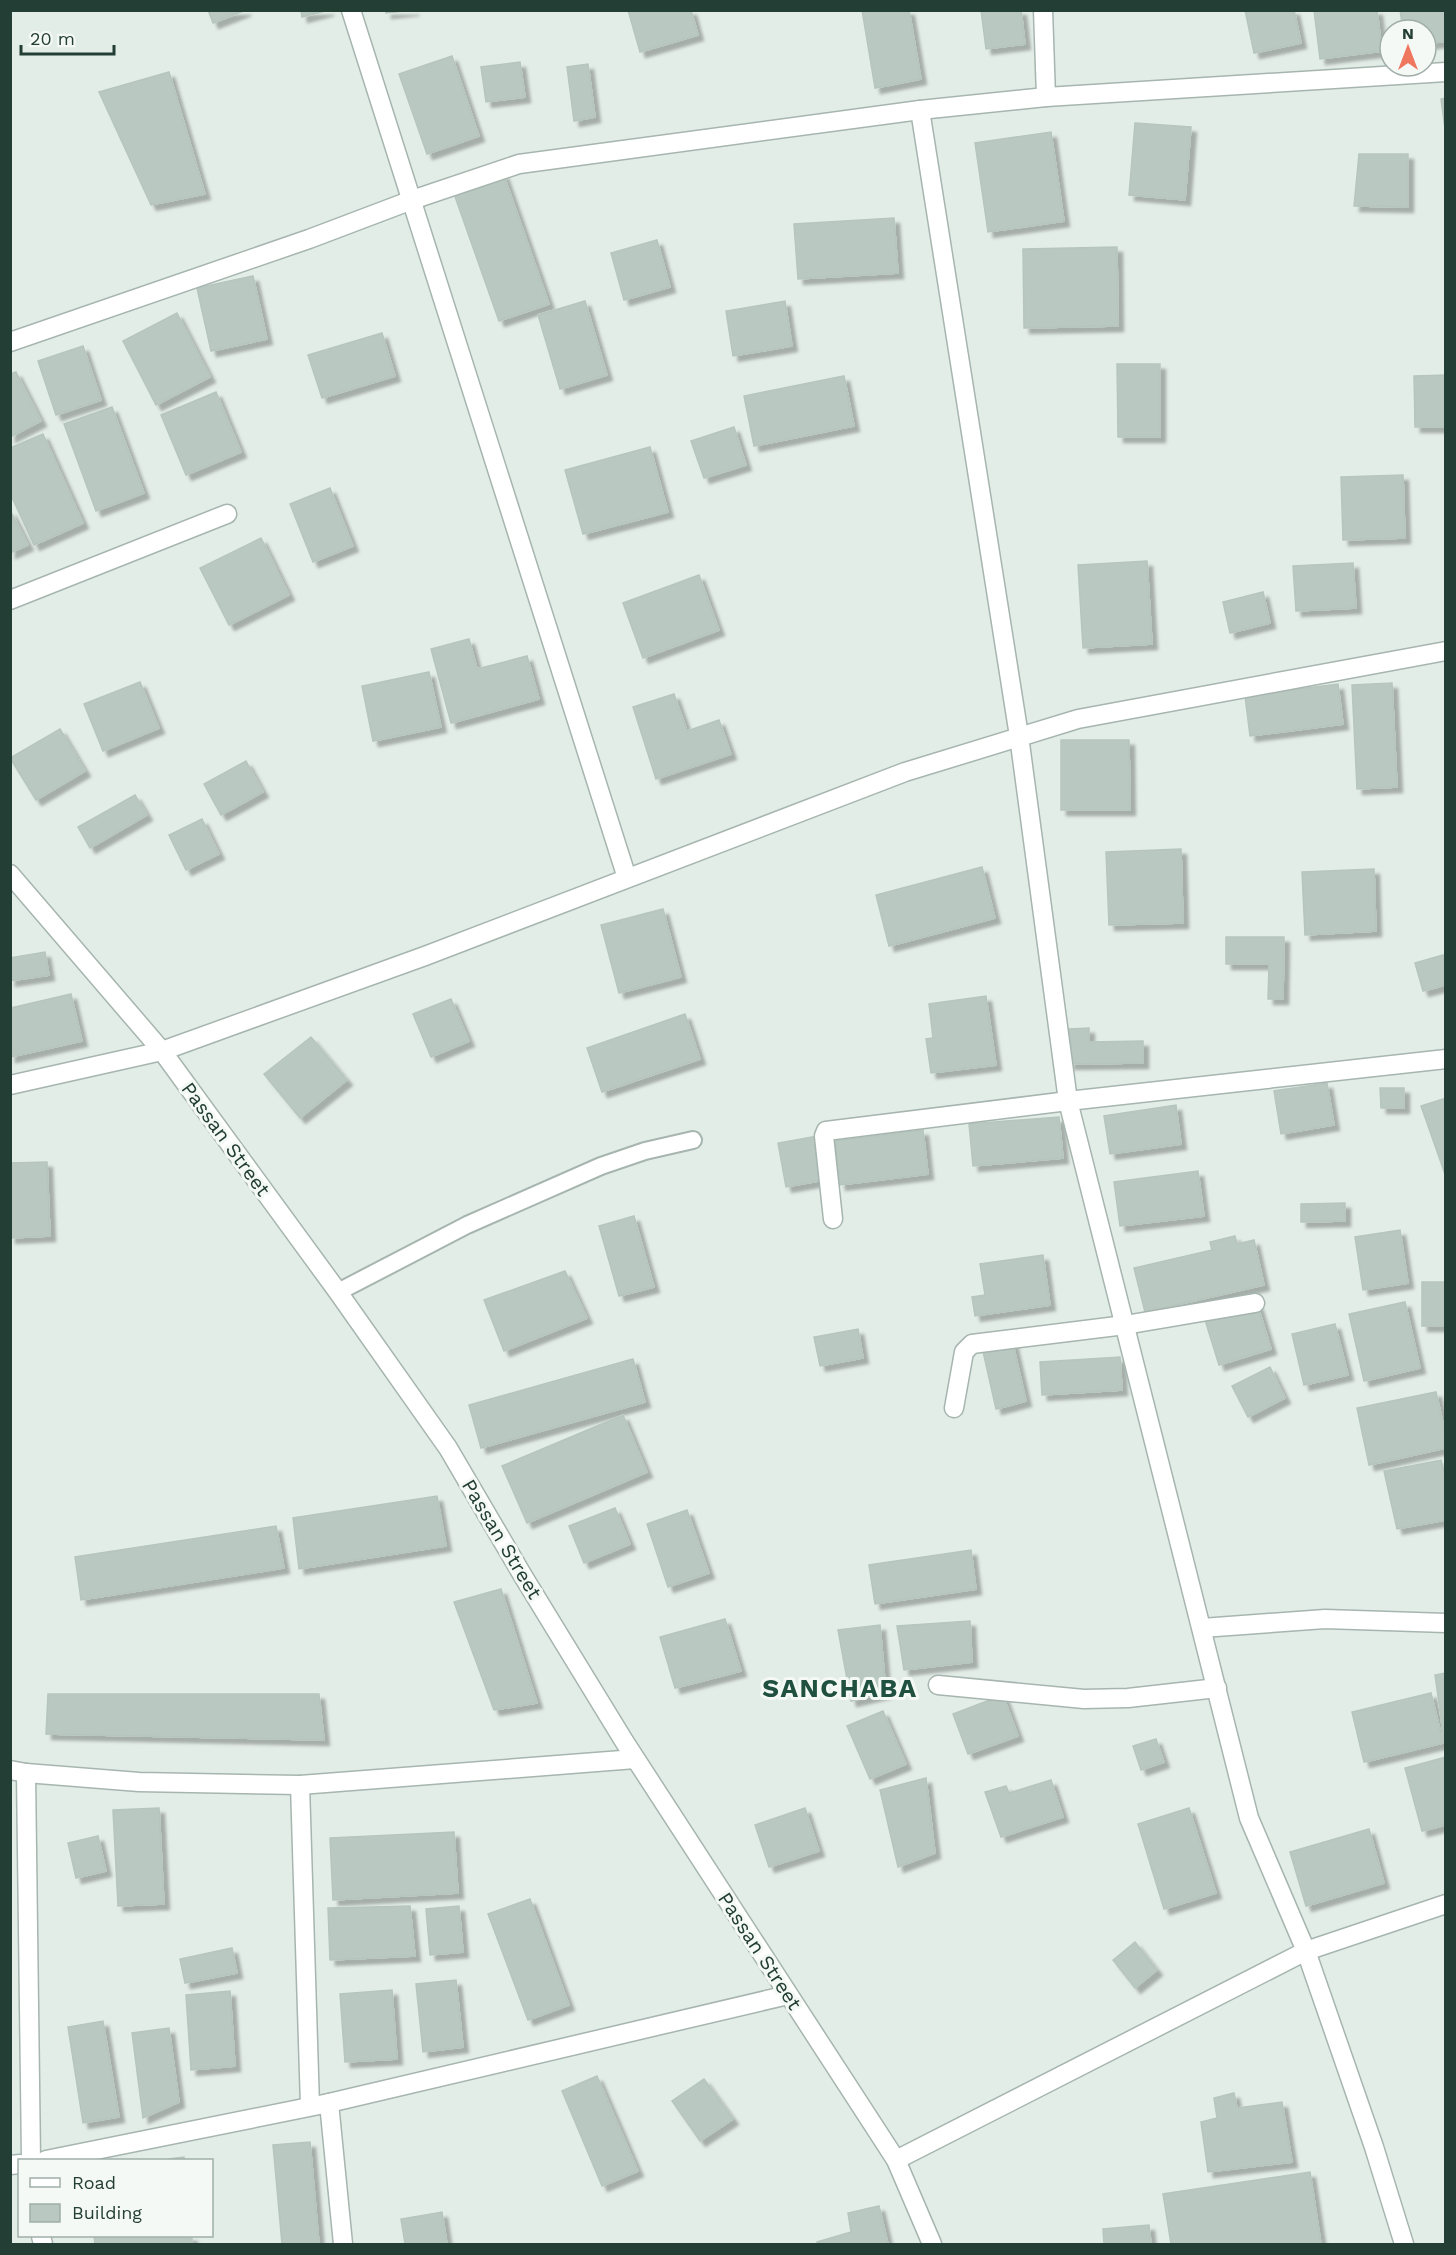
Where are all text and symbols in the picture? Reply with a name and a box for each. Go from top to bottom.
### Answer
scale bar [21,18,114,56]
north arrow [1378,18,1438,78]
text: N [1402,24,1414,43]
text: 20 m [30,28,75,49]
street label: Passan Street [177,1077,276,1201]
street label: Passan Street [457,1475,547,1604]
district label: SANCHABA [762,1673,918,1703]
street label: Passan Street [713,1888,807,2015]
legend [18,2159,213,2237]
text: Road [72,2172,116,2193]
text: Building [72,2202,142,2223]

